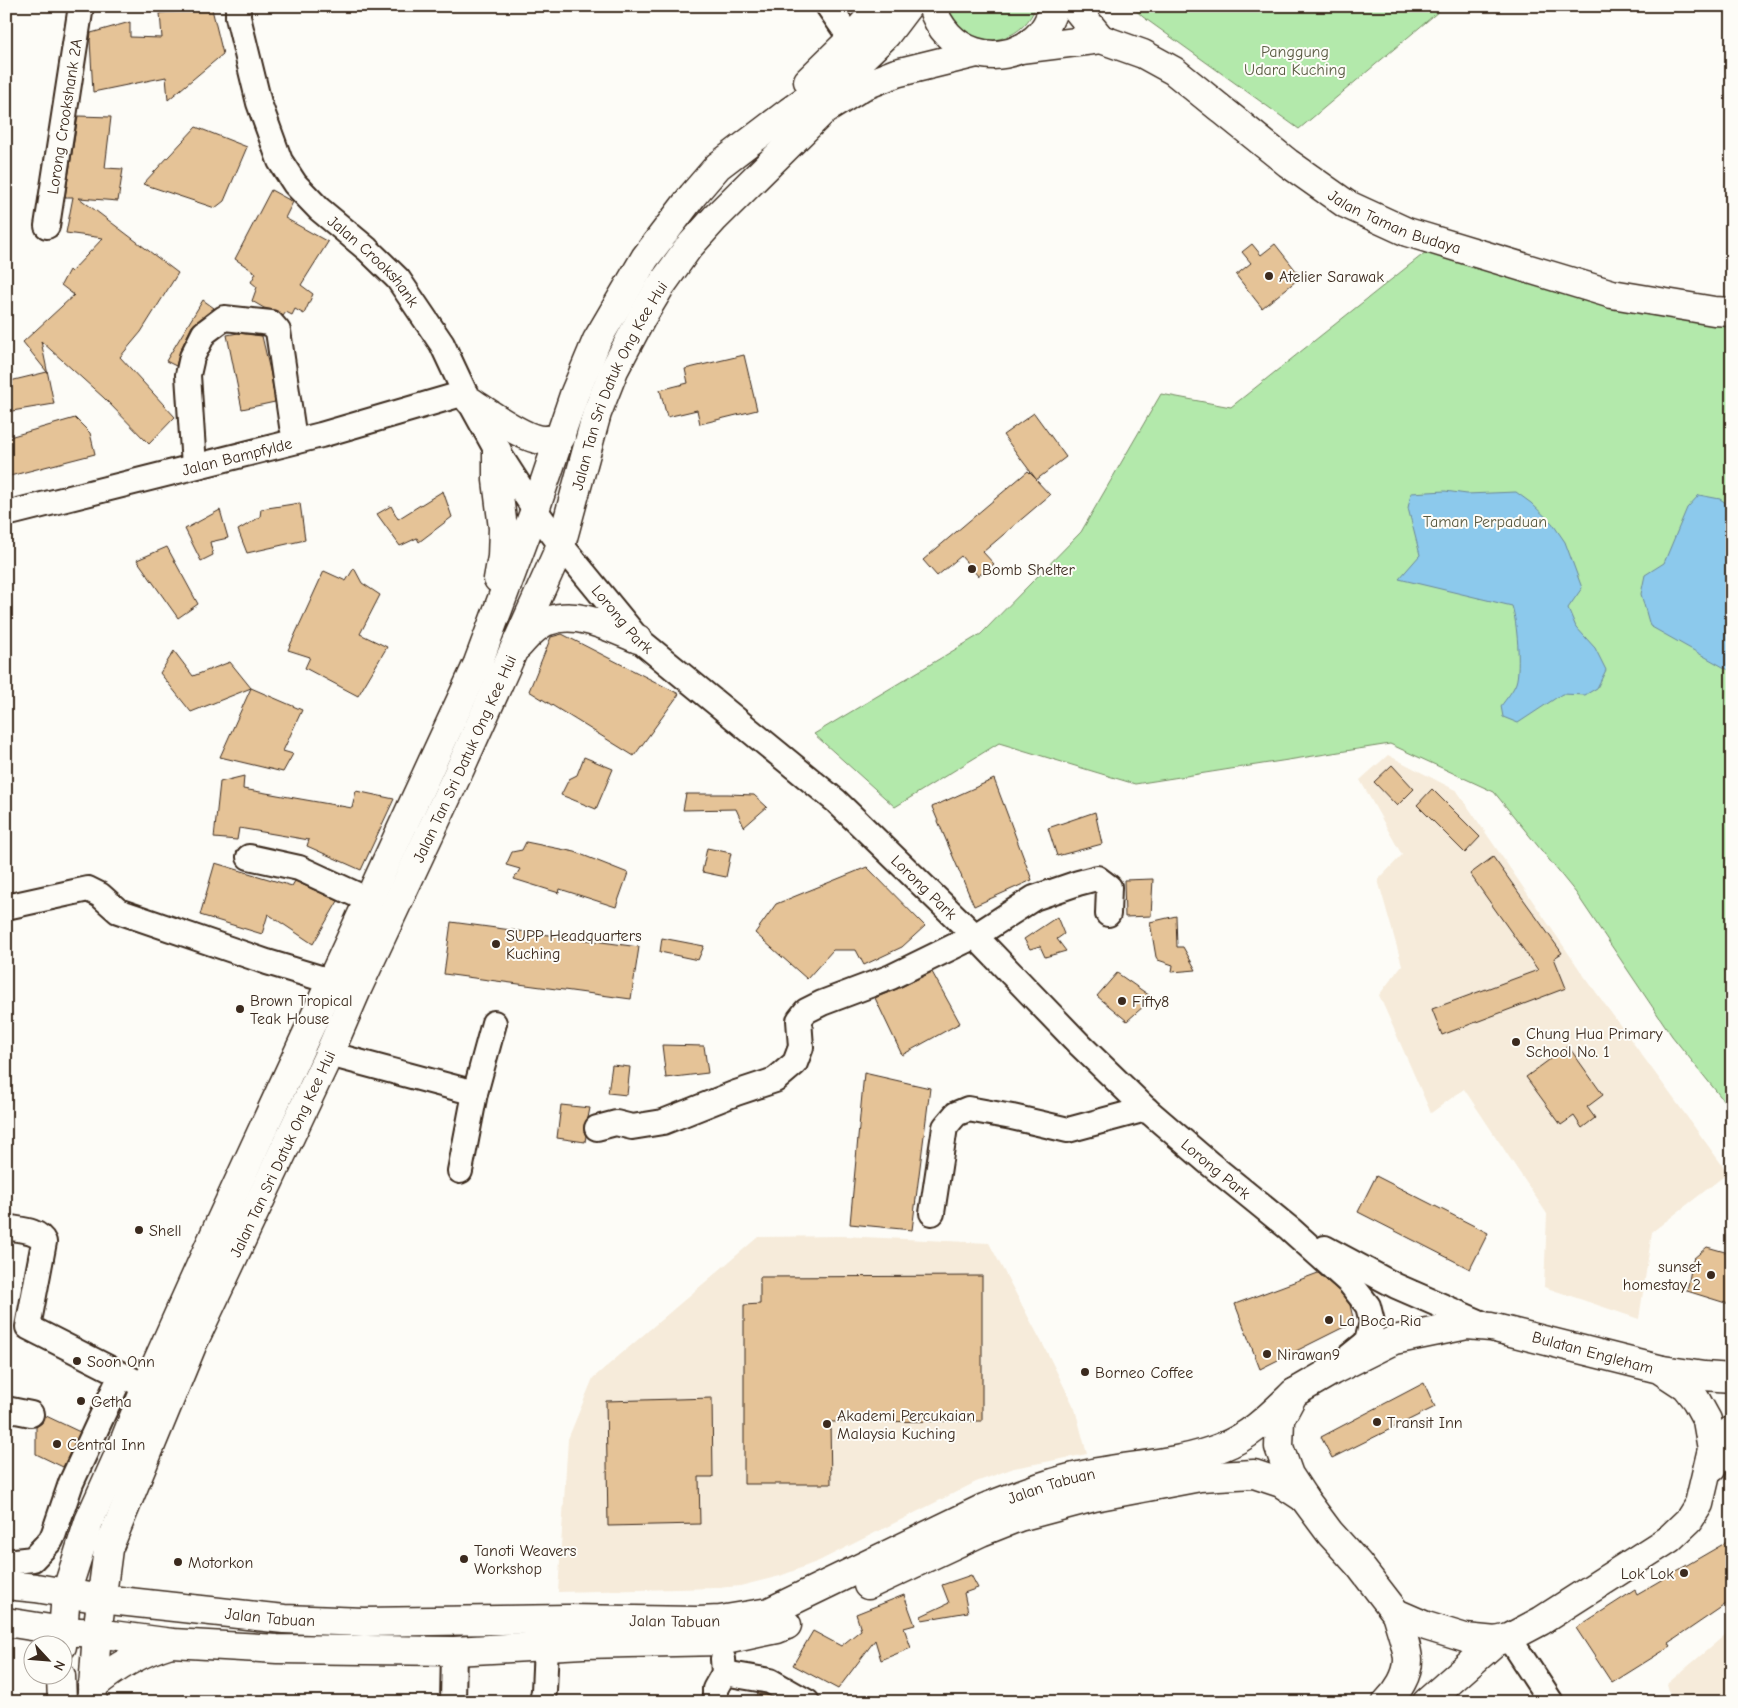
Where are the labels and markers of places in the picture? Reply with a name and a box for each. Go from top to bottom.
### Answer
place label: Atelier Sarawak [1279,268,1384,286]
marker: Atelier Sarawak [1263,270,1275,282]
place label: Bomb Shelter [982,561,1076,579]
marker: Bomb Shelter [966,563,978,575]
place label: SUPP Headquarters Kuching [506,927,642,963]
marker: SUPP Headquarters Kuching [490,938,502,950]
place label: Brown Tropical Teak House [250,992,353,1028]
place label: Fifty8 [1132,993,1169,1011]
marker: Fifty8 [1116,995,1128,1007]
marker: Brown Tropical Teak House [234,1003,246,1015]
place label: Chung Hua Primary School No. 1 [1526,1025,1663,1061]
marker: Chung Hua Primary School No. 1 [1510,1036,1522,1048]
place label: Shell [149,1222,181,1240]
marker: Shell [133,1224,145,1236]
place label: sunset homestay 2 [1623,1258,1701,1294]
marker: sunset homestay 2 [1705,1269,1717,1281]
place label: La Boca Ria [1339,1312,1421,1330]
marker: La Boca Ria [1323,1314,1335,1326]
place label: Nirawan9 [1277,1346,1340,1364]
marker: Nirawan9 [1261,1348,1273,1360]
place label: Soon Onn [87,1353,155,1371]
marker: Soon Onn [71,1355,83,1367]
place label: Borneo Coffee [1095,1364,1193,1382]
marker: Borneo Coffee [1079,1366,1091,1378]
place label: Getha [91,1393,132,1411]
marker: Getha [75,1395,87,1407]
place label: Akademi Percukaian Malaysia Kuching [837,1407,975,1443]
place label: Transit Inn [1387,1414,1463,1432]
marker: Transit Inn [1371,1416,1383,1428]
marker: Akademi Percukaian Malaysia Kuching [821,1418,833,1430]
place label: Central Inn [67,1436,145,1454]
marker: Central Inn [51,1438,63,1450]
place label: Tanoti Weavers Workshop [474,1542,577,1578]
marker: Tanoti Weavers Workshop [458,1553,470,1565]
place label: Motorkon [188,1554,253,1572]
marker: Motorkon [172,1556,184,1568]
place label: Lok Lok [1621,1565,1674,1583]
marker: Lok Lok [1678,1567,1690,1579]

